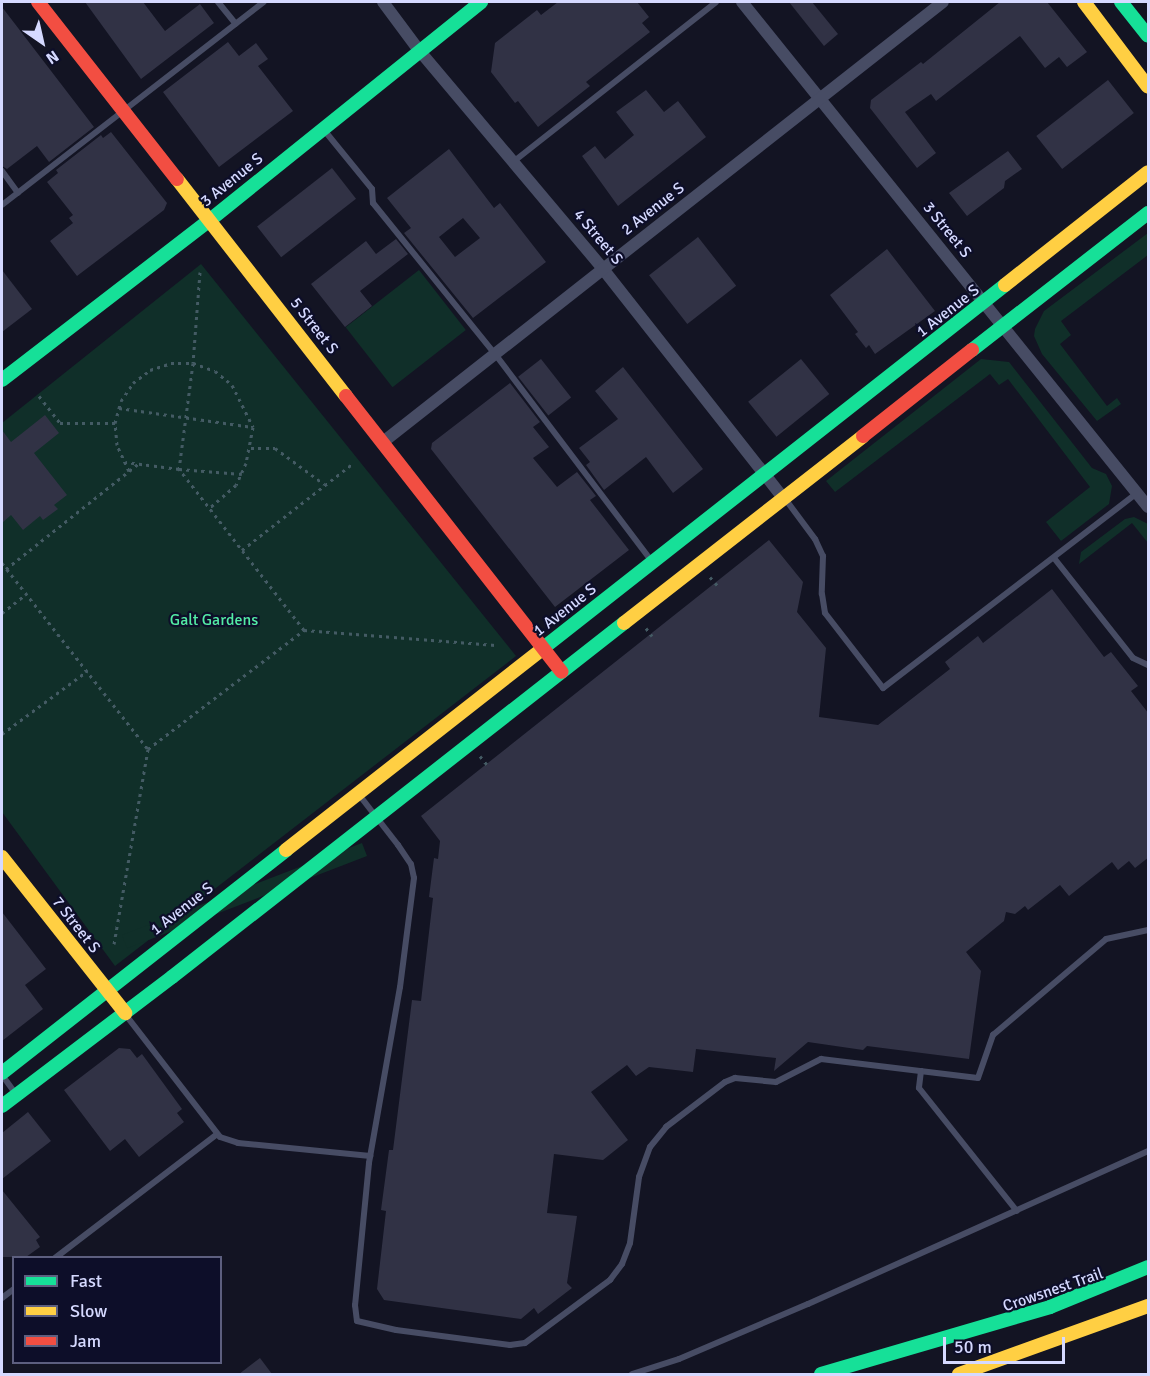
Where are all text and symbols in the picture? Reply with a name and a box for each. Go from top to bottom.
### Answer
north arrow [12,12,72,72]
text: N [42,46,62,68]
street label: 3 Avenue S [197,149,267,211]
street label: 2 Avenue S [618,178,688,240]
street label: 3 Street S [919,198,975,262]
street label: 4 Street S [569,205,627,269]
street label: 1 Avenue S [913,280,983,342]
street label: 5 Street S [286,294,342,358]
street label: 1 Avenue S [530,579,600,641]
park label: Galt Gardens [170,610,258,630]
street label: 1 Avenue S [147,878,217,940]
street label: 7 Street S [48,893,104,957]
legend [12,1256,222,1364]
street label: Crowsnest Trail [1000,1264,1106,1316]
text: Fast [70,1270,102,1292]
text: Slow [70,1300,107,1322]
scale bar [946,1325,1068,1363]
text: Jam [70,1330,101,1352]
text: 50 m [954,1336,992,1358]

